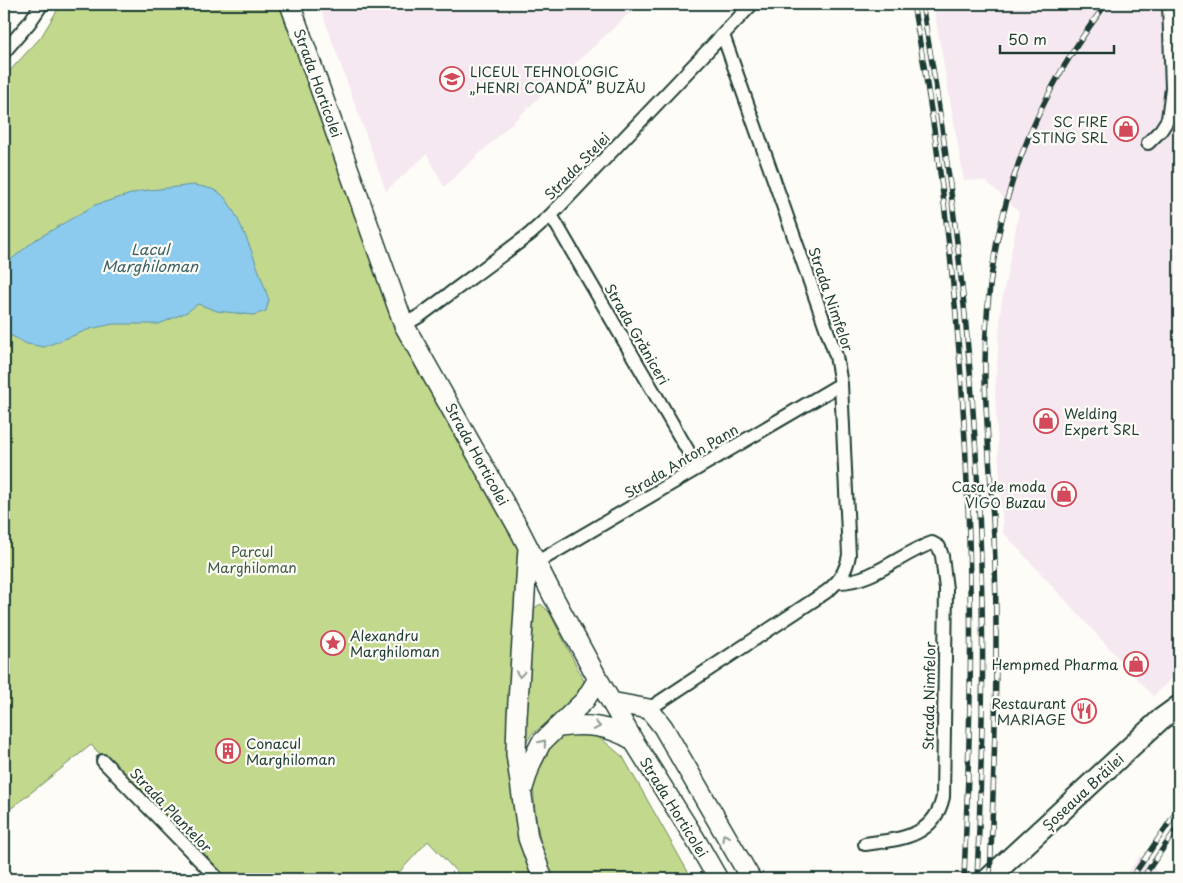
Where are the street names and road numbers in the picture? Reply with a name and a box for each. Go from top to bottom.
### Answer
street label: Strada Horticolei [289,26,347,141]
street label: Strada Stelei [539,127,615,204]
street label: Strada Nimfelor [803,244,859,354]
street label: Strada Grăniceri [599,279,675,389]
street label: Strada Horticolei [440,399,514,509]
street label: Strada Anton Pann [620,419,742,503]
street label: Strada Nimfelor [918,641,940,751]
street label: Șoseaua Brăilei [1038,749,1129,835]
street label: Strada Horticolei [635,753,713,861]
street label: Strada Plantelor [125,763,217,857]

